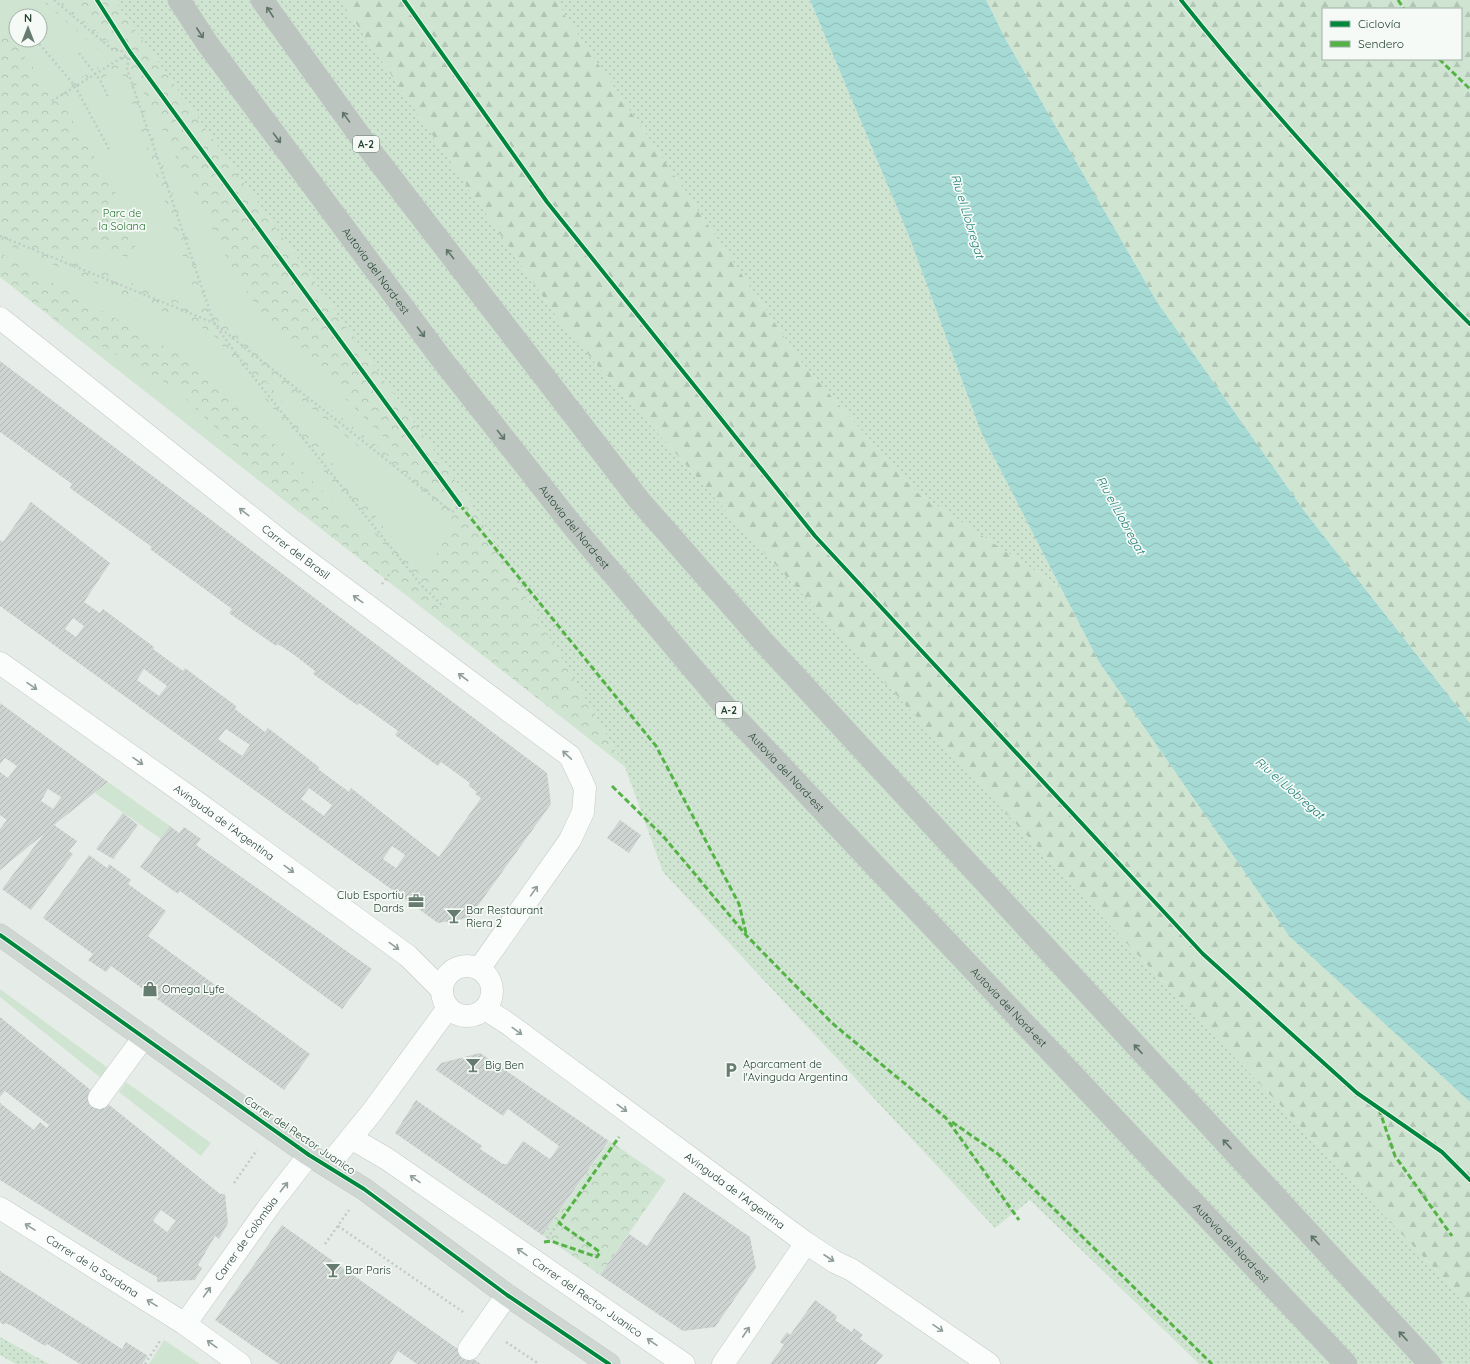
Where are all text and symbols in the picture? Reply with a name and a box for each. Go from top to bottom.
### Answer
one-way arrow [266,7,274,18]
north arrow [8,8,48,48]
legend [1322,8,1462,60]
text: N [24,11,32,25]
text: Ciclovía [1358,16,1401,31]
one-way arrow [197,27,205,39]
text: Sendero [1358,36,1404,51]
one-way arrow [342,112,350,123]
one-way arrow [273,132,281,143]
road number: A-2 [353,136,379,152]
water label: Riu el Llobregat [948,172,988,262]
park label: Parc de la Solana [98,206,146,233]
street label: Autovia del Nord-est [339,225,413,317]
one-way arrow [446,249,454,260]
one-way arrow [417,326,426,337]
one-way arrow [497,429,505,440]
water label: Riu el Llobregat [1093,473,1150,558]
street label: Autovia del Nord-est [536,482,613,572]
one-way arrow [238,508,249,516]
street label: Carrer del Brasil [259,521,333,582]
one-way arrow [353,595,364,603]
one-way arrow [457,672,468,681]
one-way arrow [26,682,37,690]
road number: A-2 [716,702,742,718]
street label: Autovia del Nord-est [745,729,828,815]
one-way arrow [562,750,572,759]
water label: Riu el Llobregat [1252,754,1329,823]
one-way arrow [132,757,143,765]
street label: Avinguda de l'Argentina [171,781,277,863]
one-way arrow [283,865,294,874]
one-way arrow [530,886,538,897]
place label: Club Esportiu Dards [337,888,404,915]
office icon: Club Esportiu Dards [407,892,425,910]
place label: Bar Restaurant Riera 2 [466,903,543,930]
bar icon: Bar Restaurant Riera 2 [445,907,463,925]
one-way arrow [388,942,399,950]
street label: Autovia del Nord-est [968,964,1050,1050]
shop icon: Omega Lyfe [141,980,159,998]
place label: Omega Lyfe [162,982,225,996]
one-way arrow [512,1026,523,1035]
one-way arrow [1134,1044,1143,1054]
bar icon: Big Ben [464,1056,482,1074]
place label: Aparcament de l'Avinguda Argentina [743,1057,848,1084]
place label: Big Ben [485,1058,524,1072]
parking icon: Aparcament de l'Avinguda Argentina [722,1061,740,1079]
street label: Carrer del Rector Juanico [242,1093,359,1178]
one-way arrow [616,1103,627,1112]
one-way arrow [1222,1139,1231,1150]
street label: Avinguda de l'Argentina [682,1149,788,1232]
one-way arrow [409,1175,420,1183]
one-way arrow [280,1182,288,1193]
street label: Carrer de Colòmbia [211,1194,281,1283]
street label: Autovia del Nord-est [1190,1200,1273,1286]
one-way arrow [24,1222,36,1230]
street label: Carrer de la Sardana [43,1232,141,1300]
one-way arrow [1310,1235,1320,1245]
one-way arrow [517,1248,528,1256]
street label: Carrer del Rector Juanico [529,1254,646,1340]
one-way arrow [823,1255,835,1263]
bar icon: Bar Paris [324,1261,342,1279]
place label: Bar Paris [345,1263,391,1277]
one-way arrow [203,1287,211,1298]
one-way arrow [146,1299,158,1307]
one-way arrow [932,1324,943,1332]
one-way arrow [742,1326,750,1338]
one-way arrow [1399,1331,1408,1341]
one-way arrow [647,1338,658,1346]
one-way arrow [207,1340,218,1348]

